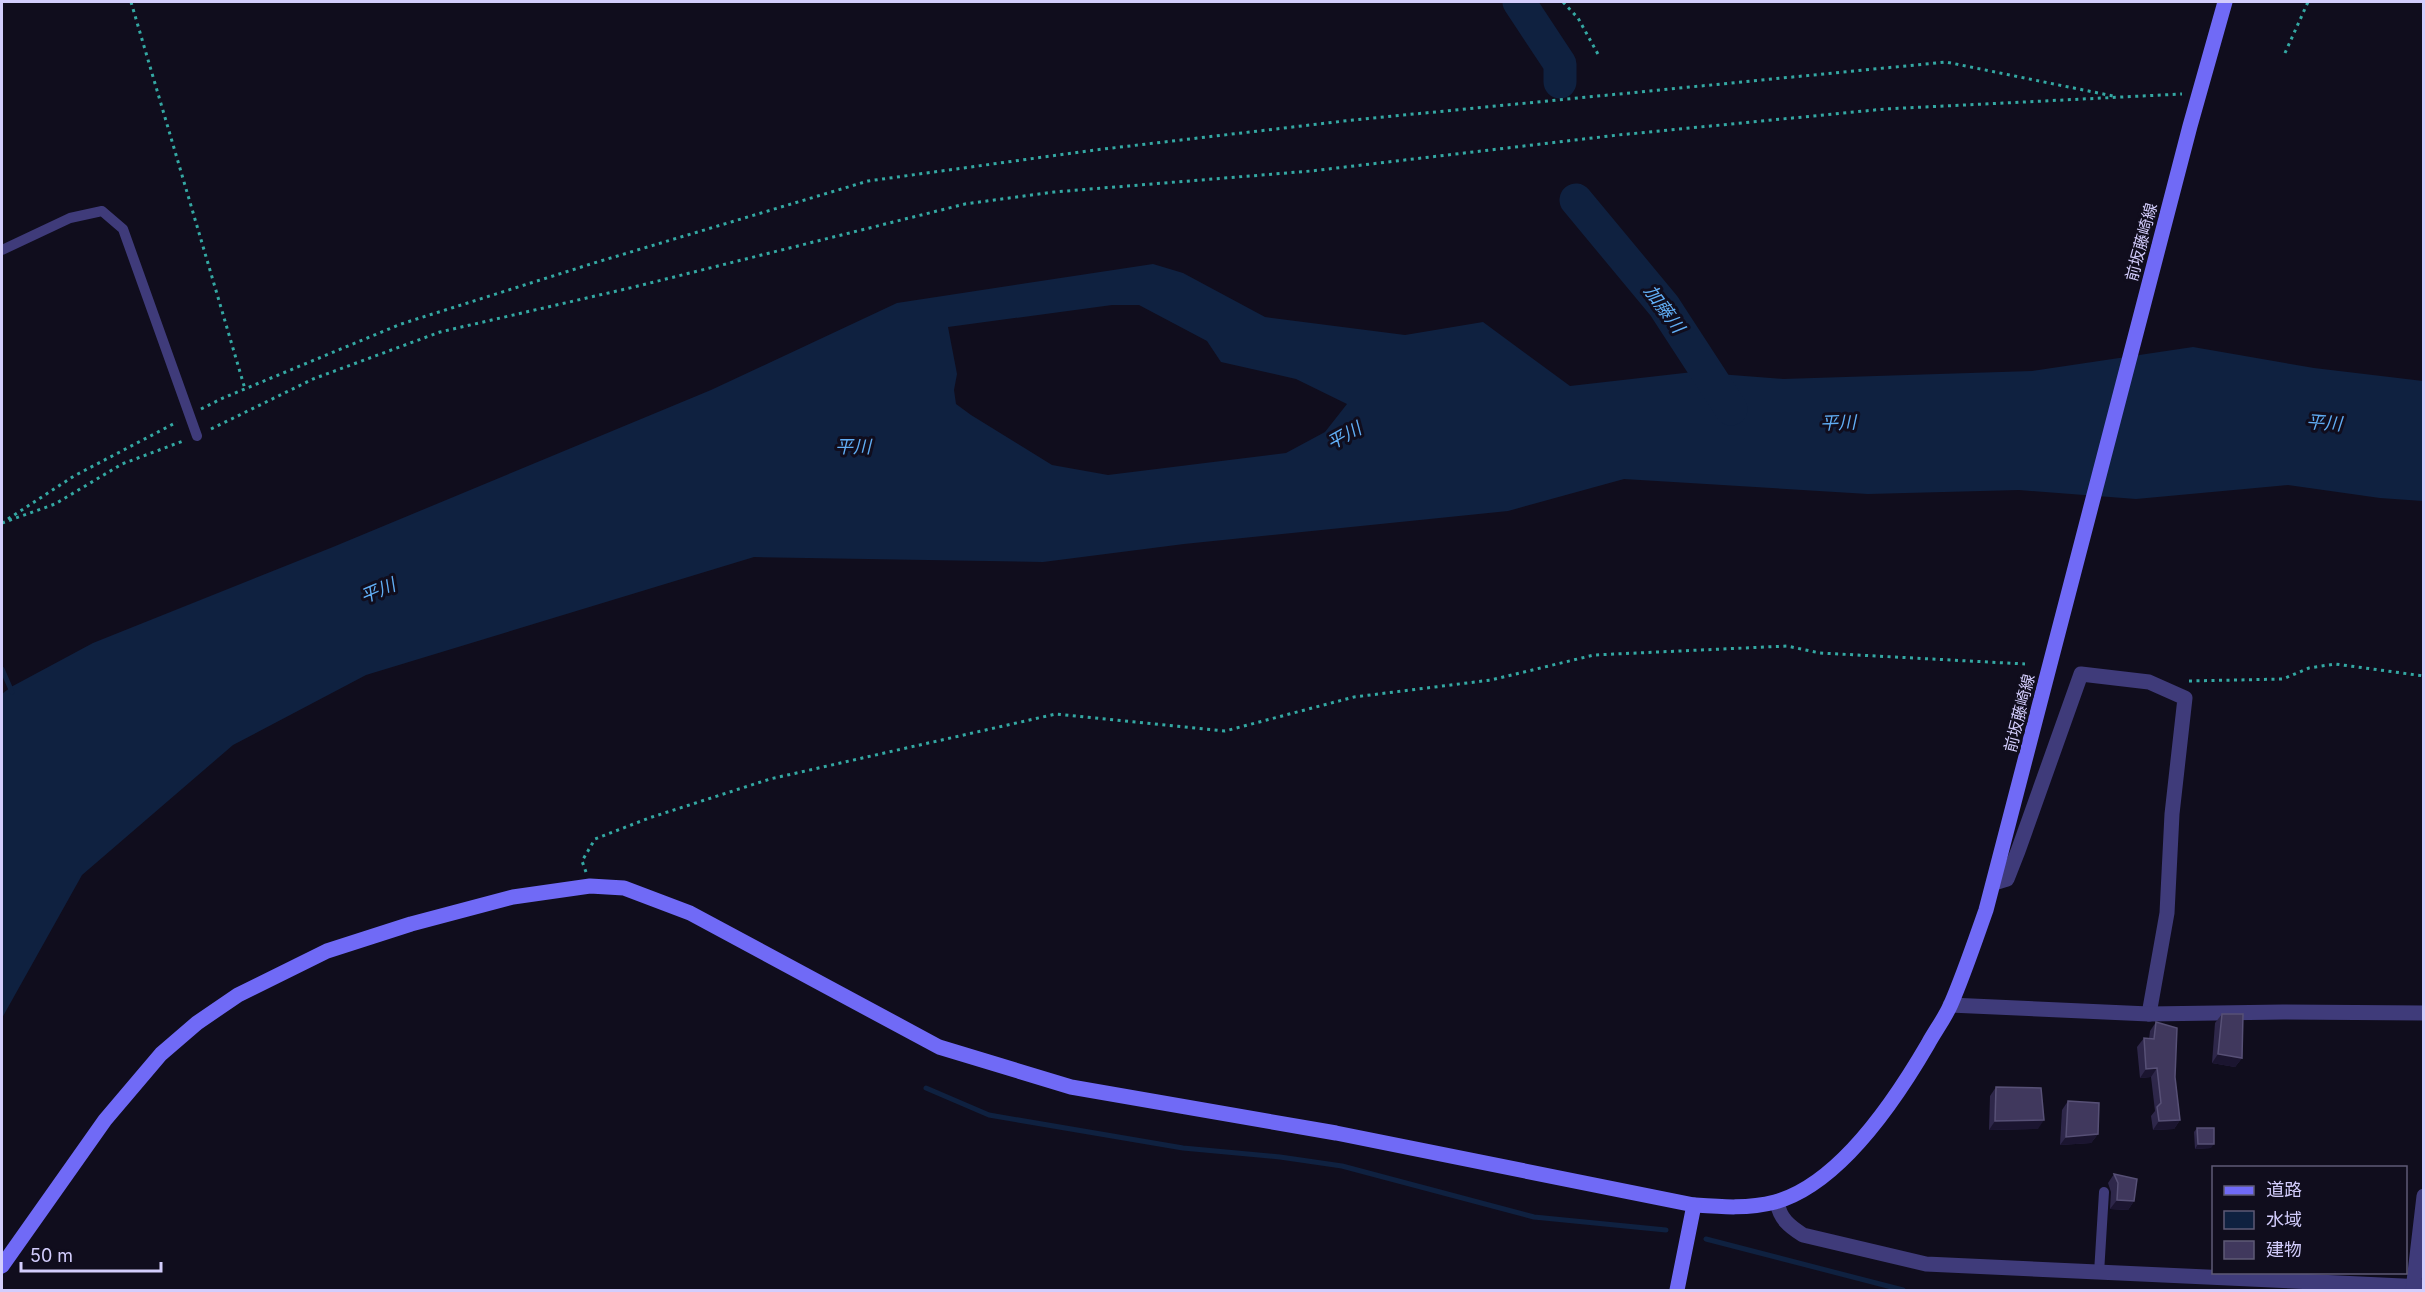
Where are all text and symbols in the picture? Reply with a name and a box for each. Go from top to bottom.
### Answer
street label: 前坂藤崎線 [2121,201,2161,283]
water label: 加藤川 [1640,281,1690,338]
water label: 平川 [1820,411,1858,434]
water label: 平川 [2305,411,2345,434]
water label: 平川 [1323,417,1366,453]
water label: 平川 [835,436,873,457]
water label: 平川 [357,573,400,607]
street label: 前坂藤崎線 [2000,672,2038,754]
legend [2212,1166,2407,1274]
text: 道路 [2266,1179,2302,1200]
text: 水域 [2266,1209,2302,1230]
scale bar [21,1235,160,1273]
text: 建物 [2266,1239,2302,1260]
text: 50 m [30,1245,73,1266]

